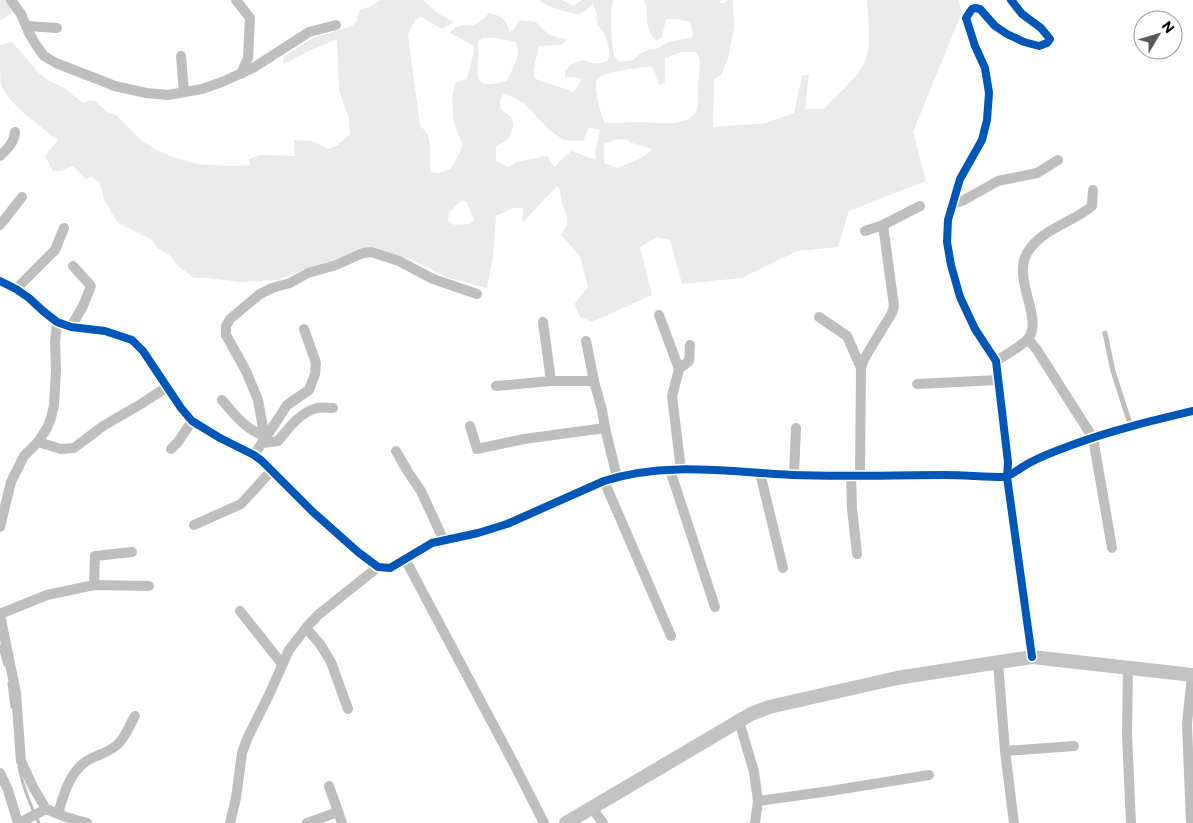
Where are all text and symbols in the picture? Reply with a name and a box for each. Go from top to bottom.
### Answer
north arrow [1133,10,1183,60]
text: N [1159,17,1179,36]

